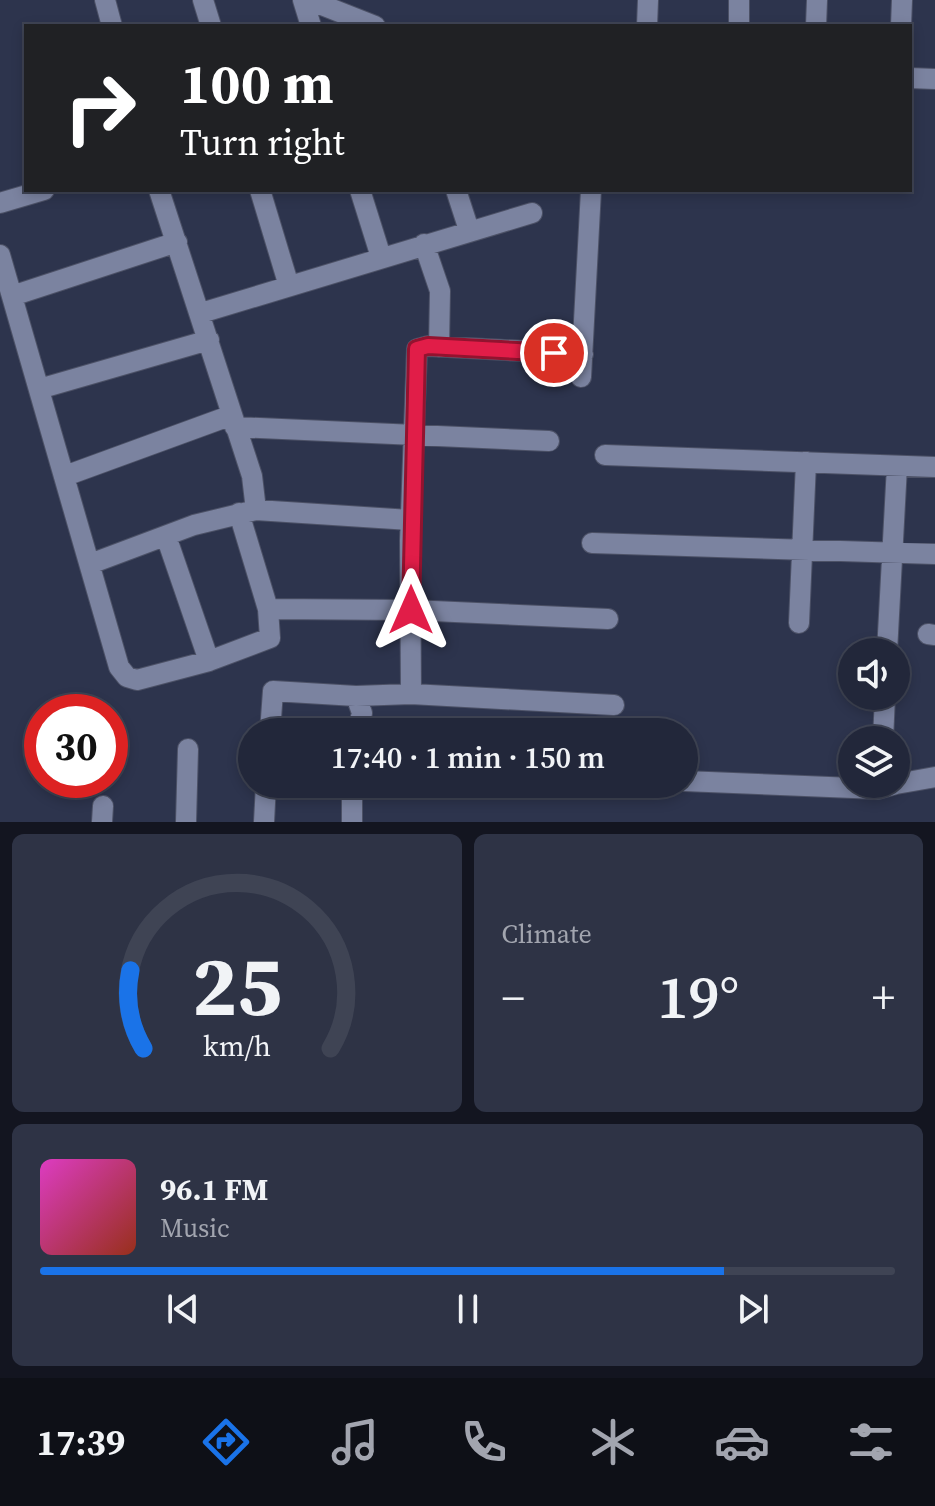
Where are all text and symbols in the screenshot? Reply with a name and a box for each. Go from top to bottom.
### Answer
text: 100 m [180,45,334,122]
icon: right [48,56,152,160]
text: Turn right [180,118,345,167]
pin [520,319,588,387]
icon: arrive [532,331,576,375]
position arrow [369,568,453,652]
map controls [838,638,910,798]
button: sound [838,638,910,710]
speed limit sign: 30 [24,694,128,798]
button: layers [838,726,910,798]
text: 17:40 · 1 min · 150 m [331,737,605,778]
text: Climate [502,916,592,952]
text: 25 [192,929,282,1043]
text: 19° [657,956,739,1038]
text: − [502,967,525,1028]
text: + [872,967,895,1028]
text: km/h [203,1026,271,1066]
text: 96.1 FM [160,1169,268,1210]
text: Music [160,1210,230,1246]
icon: previous [161,1287,205,1331]
icon: pause [446,1287,490,1331]
icon: next [731,1287,775,1331]
icon: directions [198,1414,254,1470]
icon: music [327,1414,383,1470]
icon: phone [456,1414,512,1470]
icon: climate [585,1414,641,1470]
icon: car [714,1414,770,1470]
icon: filters [843,1414,899,1470]
text: 17:39 [36,1418,125,1467]

